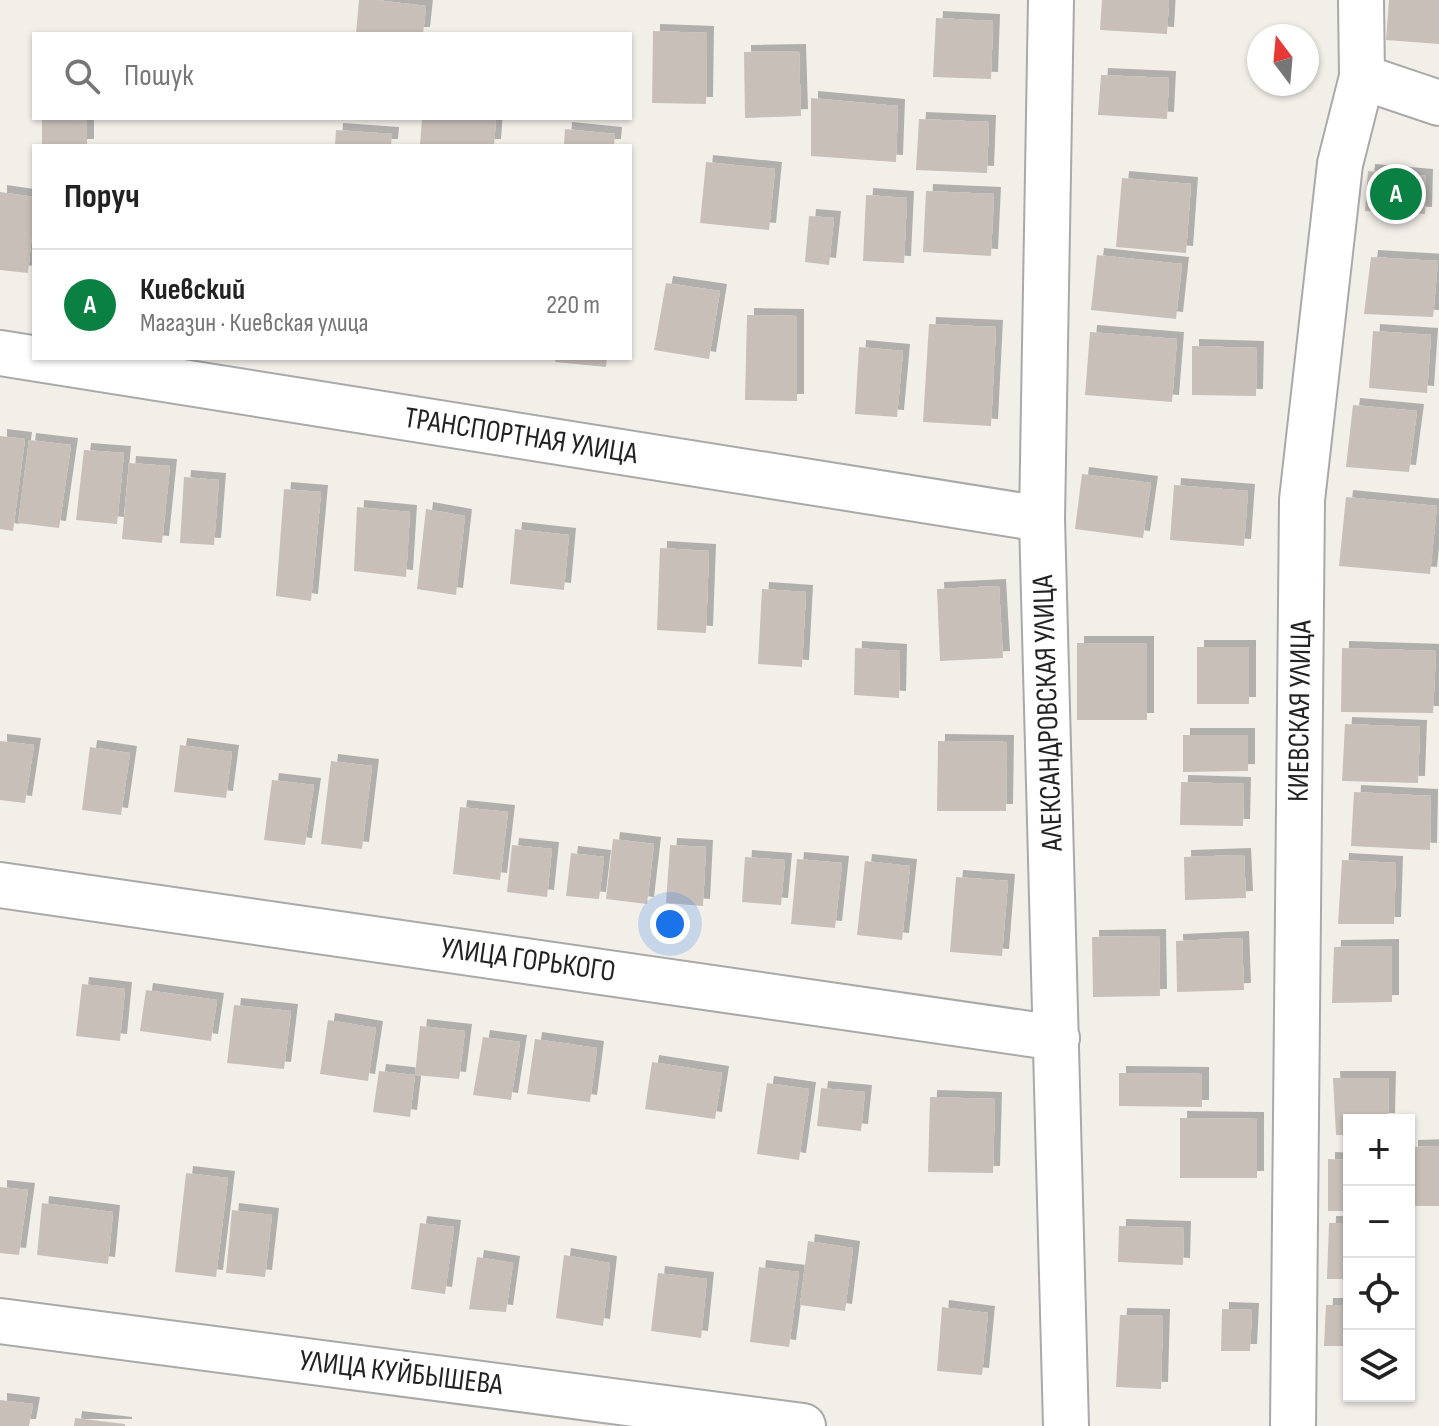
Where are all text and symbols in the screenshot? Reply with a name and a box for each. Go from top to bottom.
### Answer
north arrow [1247,24,1319,96]
search box [32,32,632,120]
icon: search [60,54,104,98]
text: Пошук [124,58,194,94]
pin: A [1370,164,1422,224]
text: Поруч [64,176,140,217]
text: Киевский [140,272,245,308]
text: A [84,290,96,321]
text: 220 m [546,290,600,321]
text: Магазин · Киевская улица [140,308,369,339]
street label: ТРАНСПОРТНАЯ УЛИЦА [402,400,640,472]
street label: АЛЕКСАНДРОВСКАЯ УЛИЦА [1025,574,1071,853]
street label: КИЕВСКАЯ УЛИЦА [1280,620,1320,802]
your location [650,904,690,944]
street label: УЛИЦА ГОРЬКОГО [438,930,618,990]
map controls [1343,1114,1415,1402]
button: + [1343,1114,1415,1186]
button: − [1343,1186,1415,1258]
button: locate [1343,1258,1415,1330]
button: layers [1343,1330,1415,1402]
street label: УЛИЦА КУЙБЫШЕВА [297,1343,505,1403]

